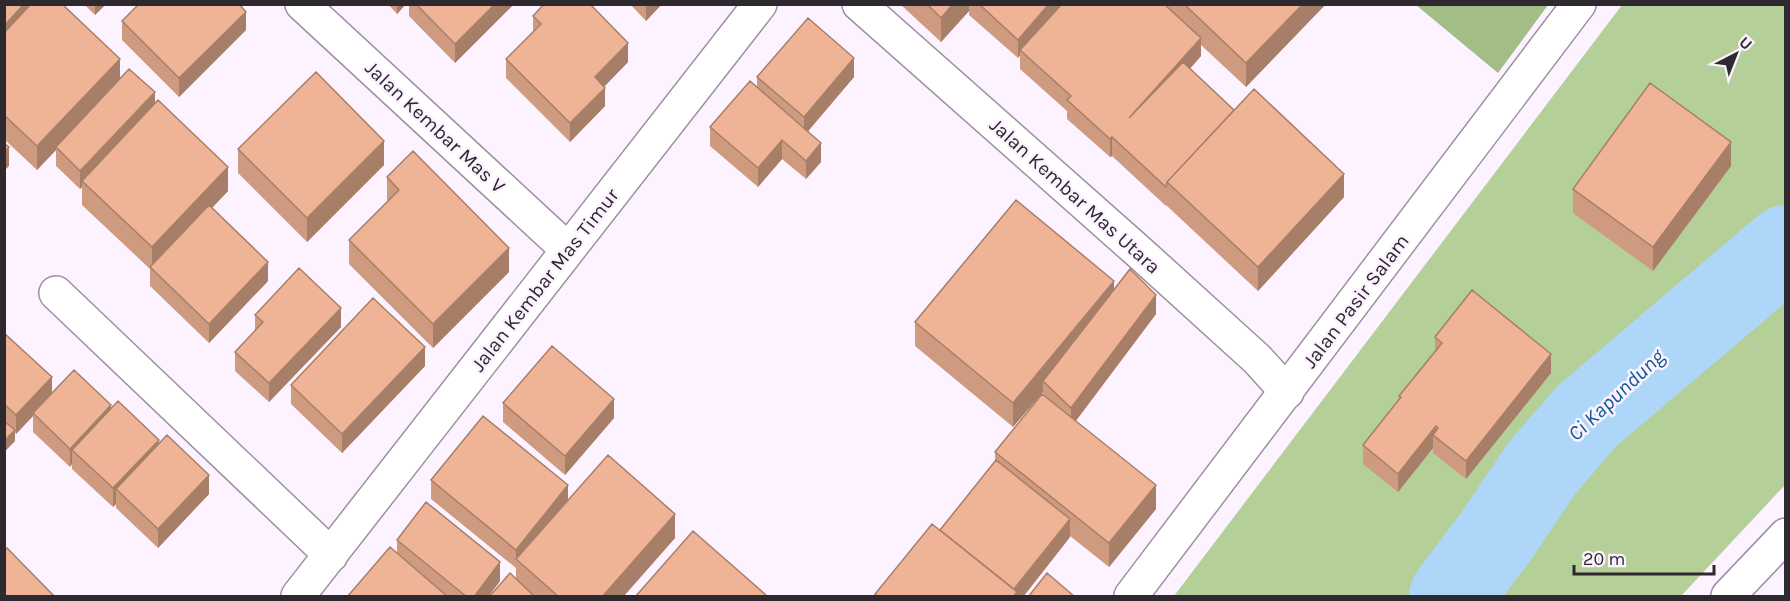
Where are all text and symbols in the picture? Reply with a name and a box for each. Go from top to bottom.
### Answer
north arrow [1706,24,1766,84]
text: U [1735,32,1756,54]
street label: Jalan Kembar Mas V [360,56,510,198]
street label: Jalan Kembar Mas Utara [985,113,1165,279]
street label: Jalan Kembar Mas Timur [466,183,624,376]
street label: Jalan Pasir Salam [1298,230,1414,372]
water label: Ci Kapundung [1563,343,1670,446]
scale bar [1574,538,1714,576]
text: 20 m [1583,548,1625,570]

